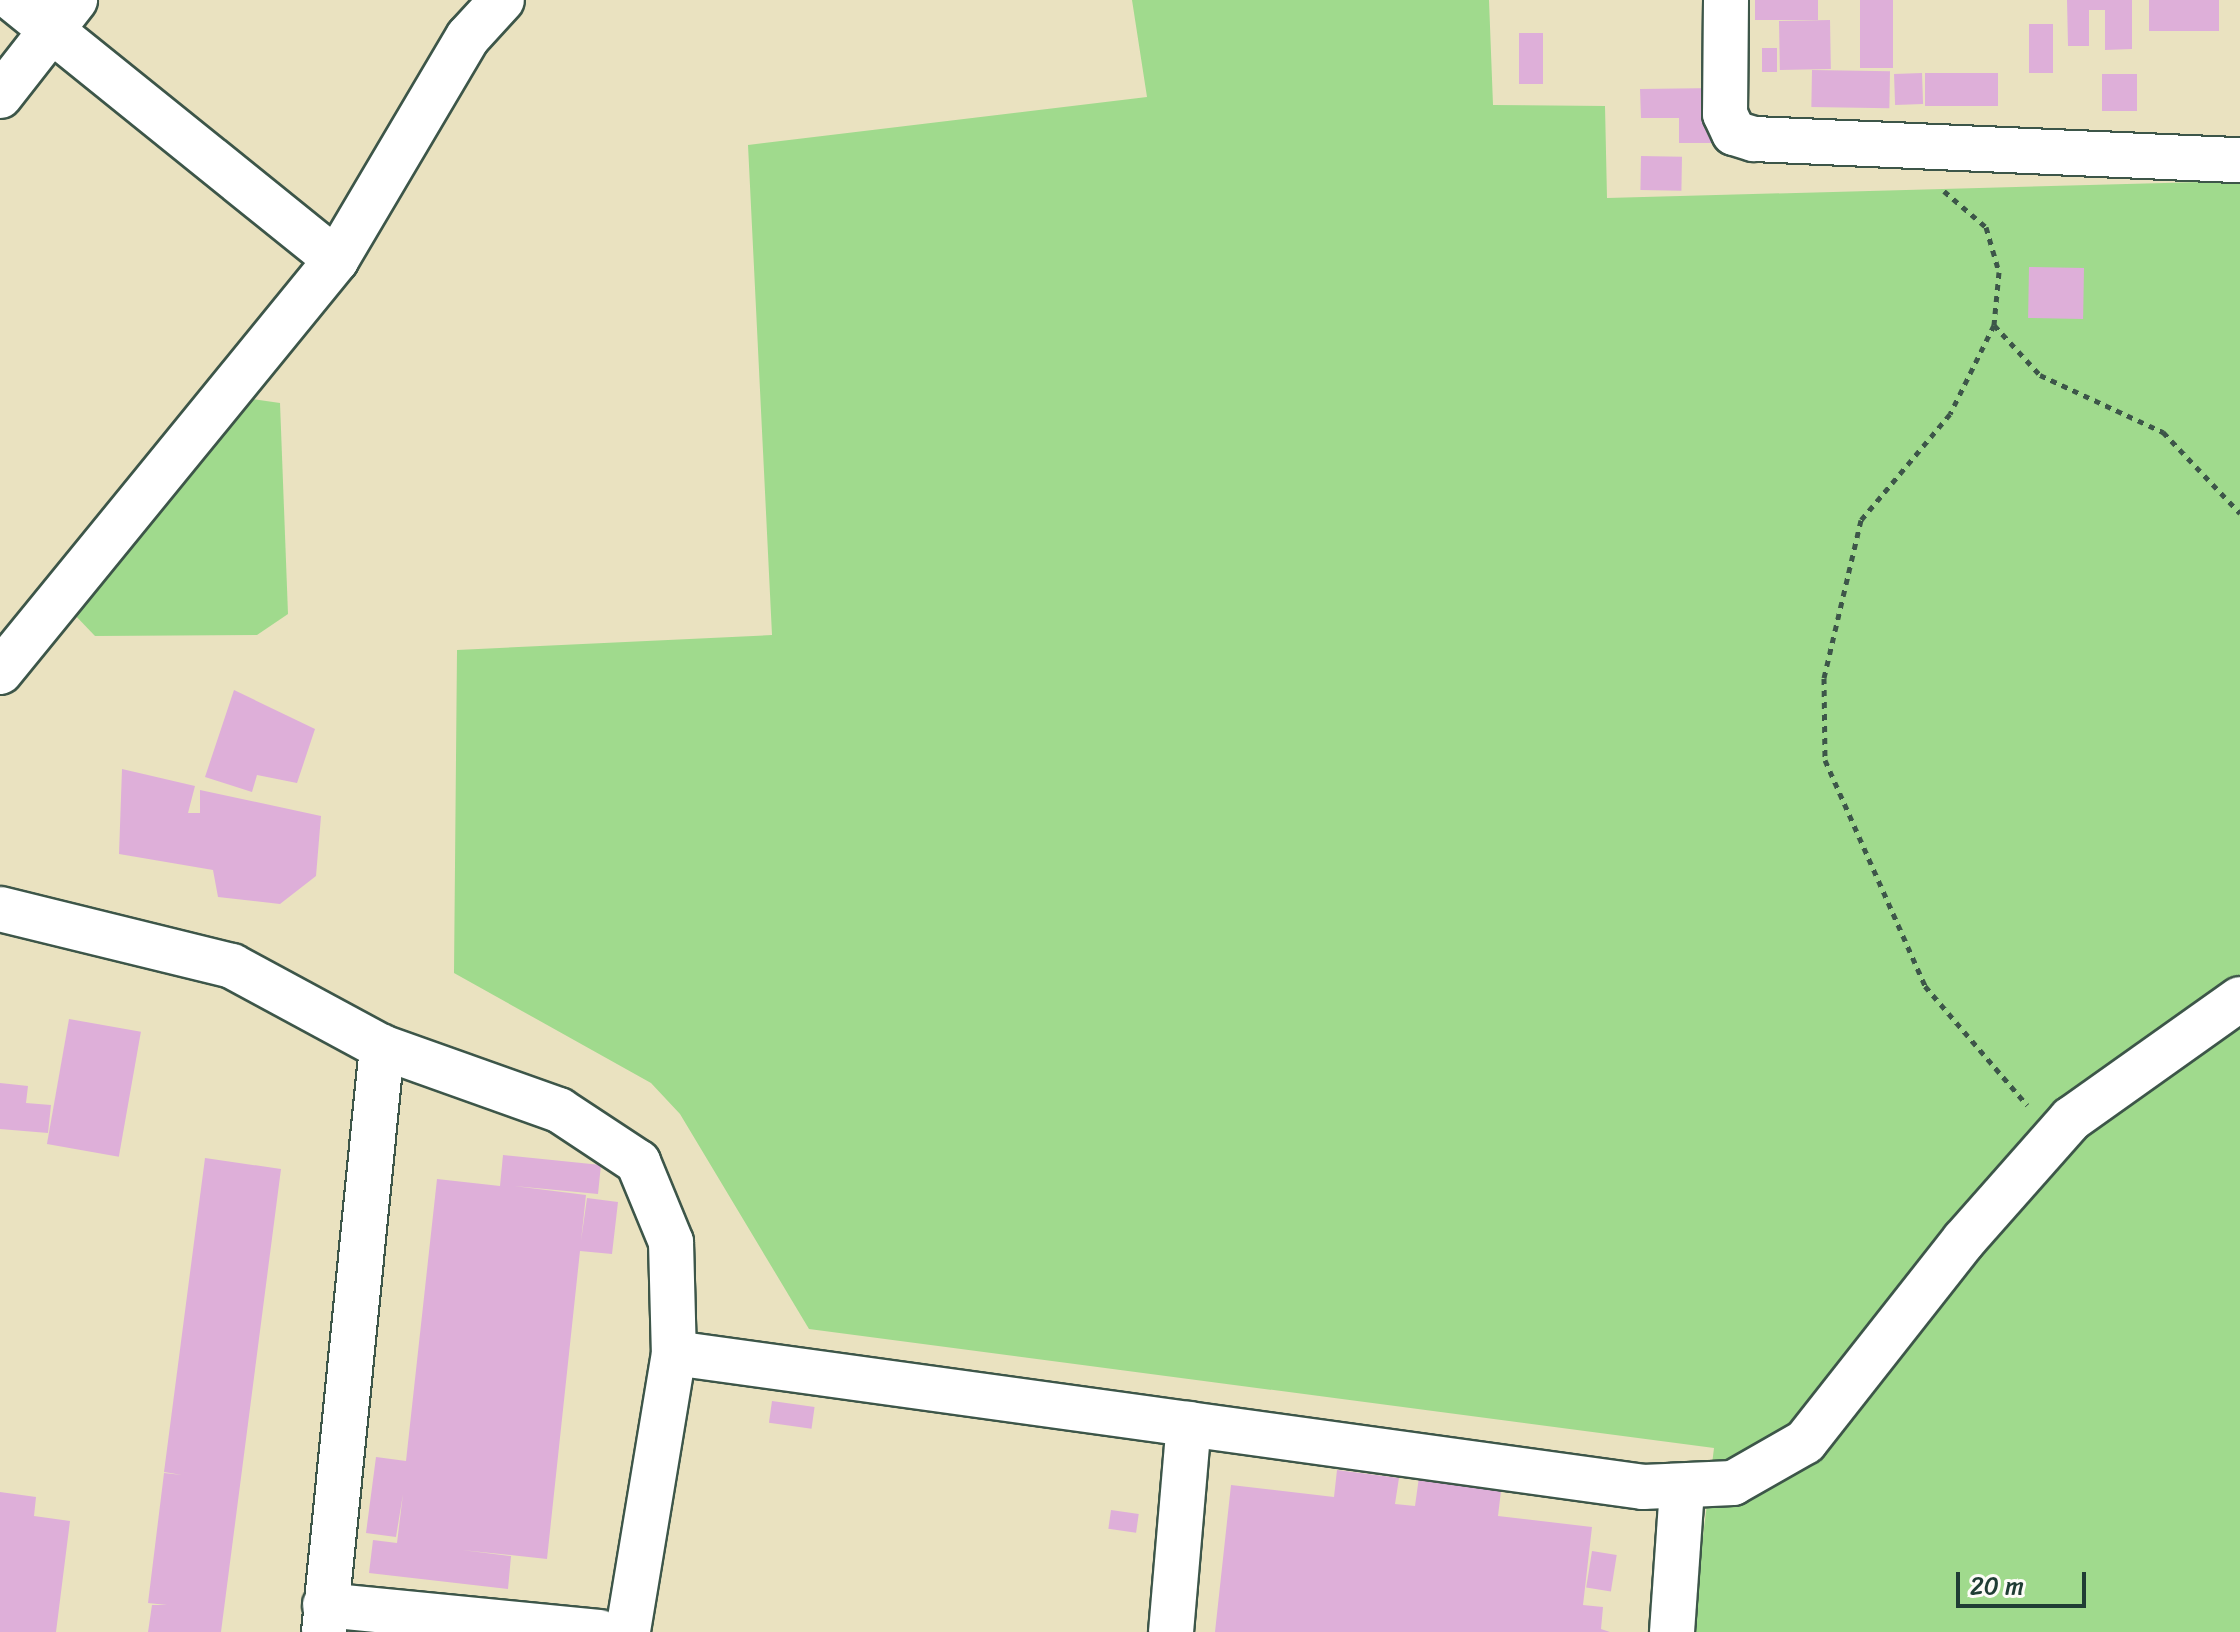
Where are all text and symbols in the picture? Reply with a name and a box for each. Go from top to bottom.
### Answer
scale bar [1960,1556,2090,1606]
text: 20 m [1970,1565,2024,1607]

